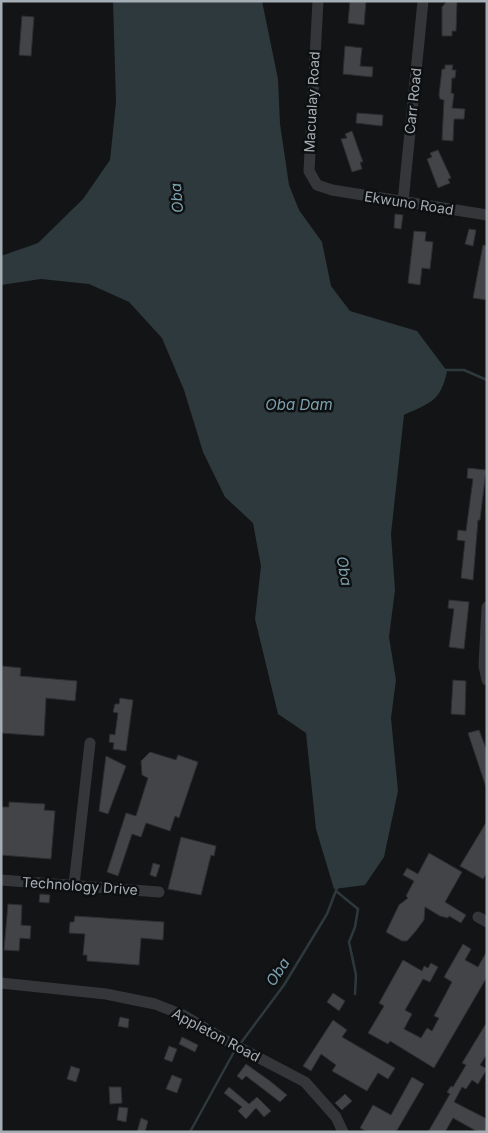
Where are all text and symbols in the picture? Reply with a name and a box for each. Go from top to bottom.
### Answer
street label: Macualay Road [300,51,323,153]
street label: Carr Road [401,67,424,135]
water label: Oba [166,182,187,214]
street label: Ekwuno Road [363,187,455,218]
water label: Oba Dam [265,395,333,414]
water label: Oba [333,555,356,587]
street label: Technology Drive [22,873,138,898]
water label: Oba [261,954,294,989]
street label: Appleton Road [169,1004,263,1065]

